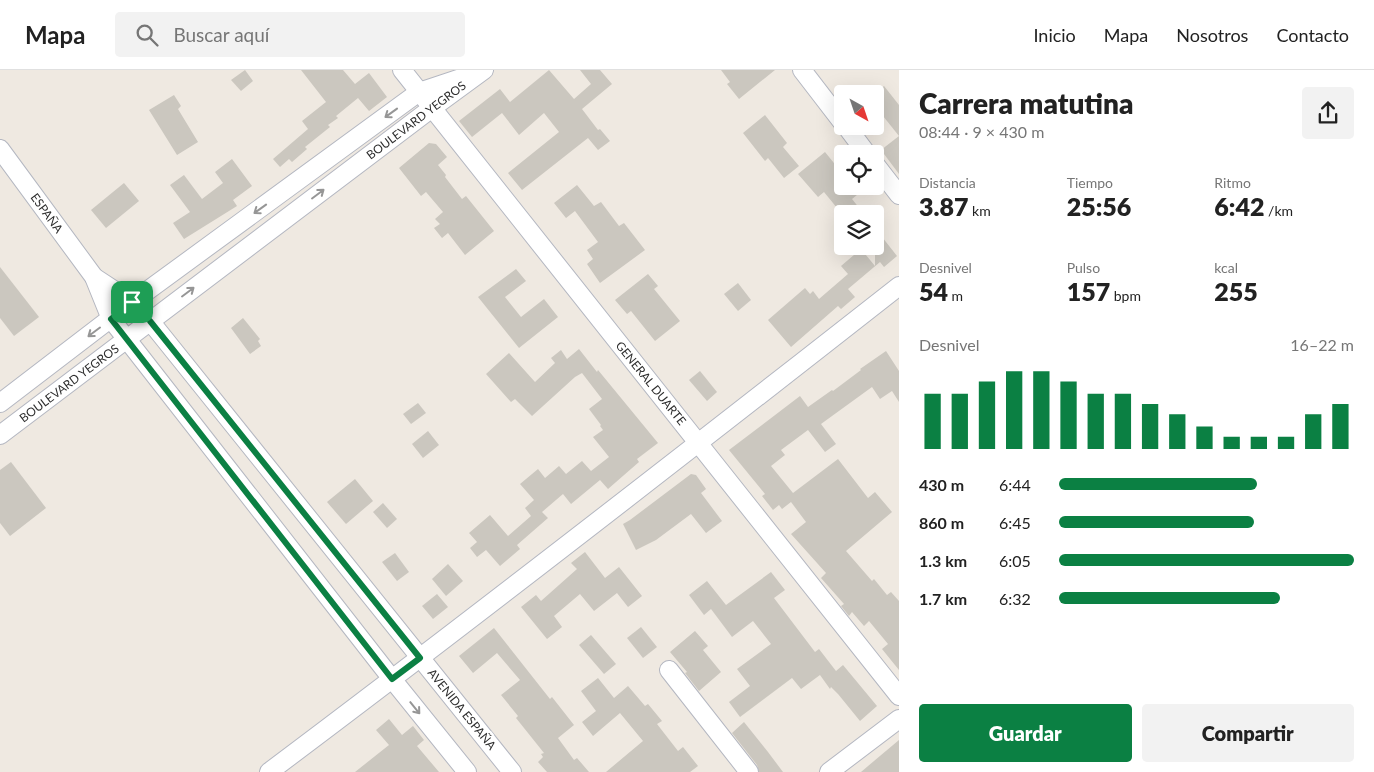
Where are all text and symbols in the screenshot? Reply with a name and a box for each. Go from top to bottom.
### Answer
search box [115,12,465,57]
text: Mapa [25,20,85,49]
icon: search [133,21,161,49]
text: Buscar aquí [173,23,269,46]
text: Inicio [1033,24,1076,46]
text: Mapa [1104,24,1148,46]
text: Nosotros [1176,24,1248,46]
text: Contacto [1276,24,1349,46]
street label: BOULEVARD YEGROS [363,78,469,162]
north arrow [834,85,884,135]
map controls [834,85,884,255]
text: Carrera matutina [919,86,1134,120]
button: share [1302,87,1354,139]
one-way arrow [384,108,398,118]
text: 08:44 · 9 × 430 m [919,122,1044,141]
button: locate [834,145,884,195]
text: Distancia [919,174,976,191]
text: Tiempo [1067,174,1113,191]
text: Ritmo [1214,174,1251,191]
one-way arrow [311,188,324,199]
street label: ESPAÑA [28,190,67,236]
text: 3.87 [919,191,968,221]
text: 25:56 [1067,191,1131,221]
text: 6:42 [1214,191,1264,221]
text: km [968,202,991,219]
text: /km [1264,202,1293,219]
one-way arrow [253,204,267,214]
button: layers [834,205,884,255]
text: Desnivel [919,259,972,276]
text: Pulso [1067,259,1100,276]
text: kcal [1214,259,1238,276]
text: 54 [919,276,948,306]
text: 157 [1067,276,1110,306]
text: 255 [1214,276,1258,306]
pin [111,281,153,323]
one-way arrow [181,287,195,297]
text: m [948,287,963,304]
text: bpm [1110,287,1141,304]
icon: arrive [118,288,146,316]
one-way arrow [87,327,101,337]
text: Desnivel [919,335,979,354]
text: 16–22 m [1290,335,1354,354]
street label: GENERAL DUARTE [613,338,689,428]
street label: BOULEVARD YEGROS [16,341,122,425]
text: 430 m [919,475,964,494]
text: 6:44 [999,475,1031,494]
text: 860 m [919,513,964,532]
text: 6:45 [999,513,1031,532]
text: 1.3 km [919,551,967,570]
text: 6:05 [999,551,1031,570]
text: 1.7 km [919,589,967,608]
text: 6:32 [999,589,1031,608]
street label: AVENIDA ESPAÑA [425,665,500,753]
one-way arrow [410,701,421,714]
button: Guardar [919,704,1132,762]
button: Compartir [1142,704,1354,762]

